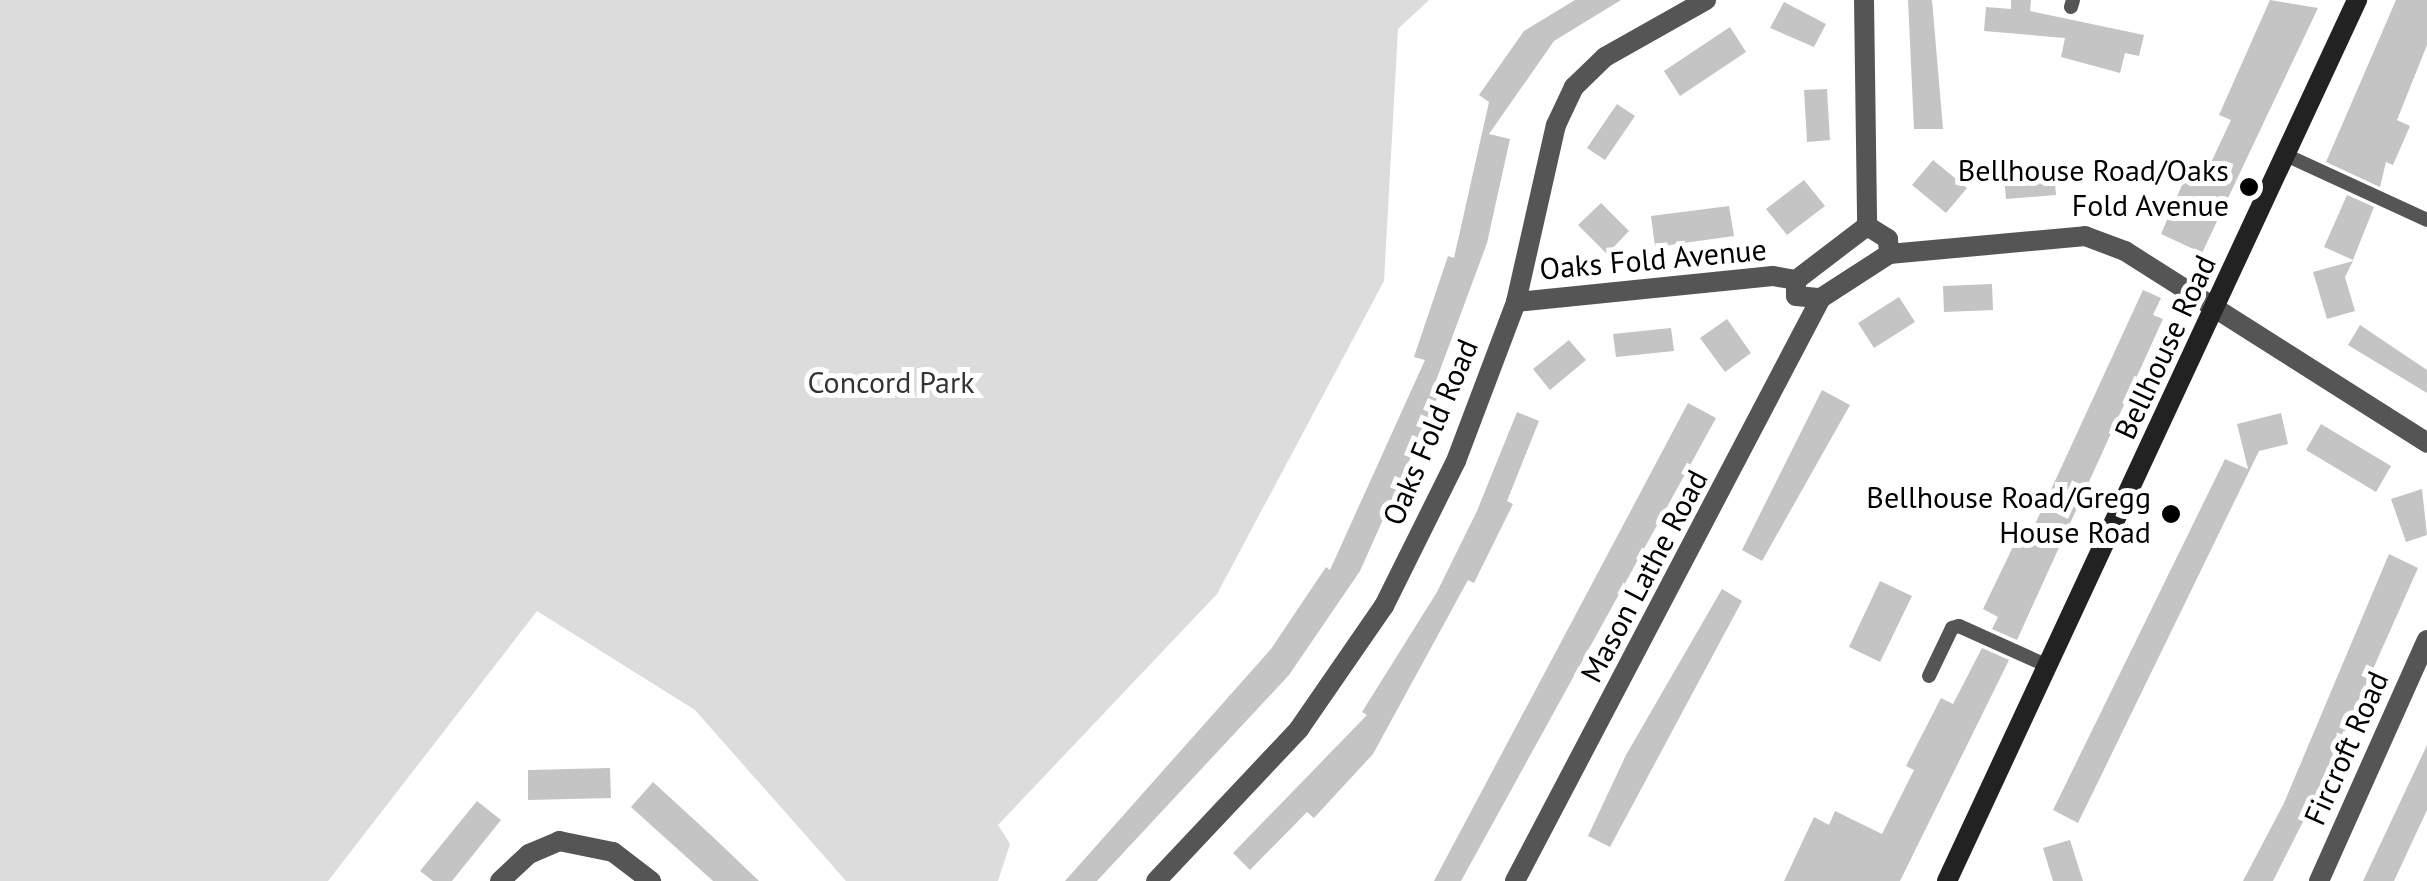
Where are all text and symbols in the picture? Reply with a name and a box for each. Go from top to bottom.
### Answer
place label: Bellhouse Road/Oaks Fold Avenue [1958,152,2229,222]
marker: Bellhouse Road/Oaks Fold Avenue [2238,176,2260,198]
street label: Oaks Fold Avenue [1538,231,1768,287]
street label: Bellhouse Road [2107,250,2223,444]
street label: Oaks Fold Road [1375,334,1485,530]
park label: Concord Park [807,364,975,400]
street label: Mason Lathe Road [1573,464,1715,688]
place label: Bellhouse Road/Gregg House Road [1866,479,2151,550]
marker: Bellhouse Road/Gregg House Road [2160,503,2182,525]
street label: Fircroft Road [2296,666,2396,830]

